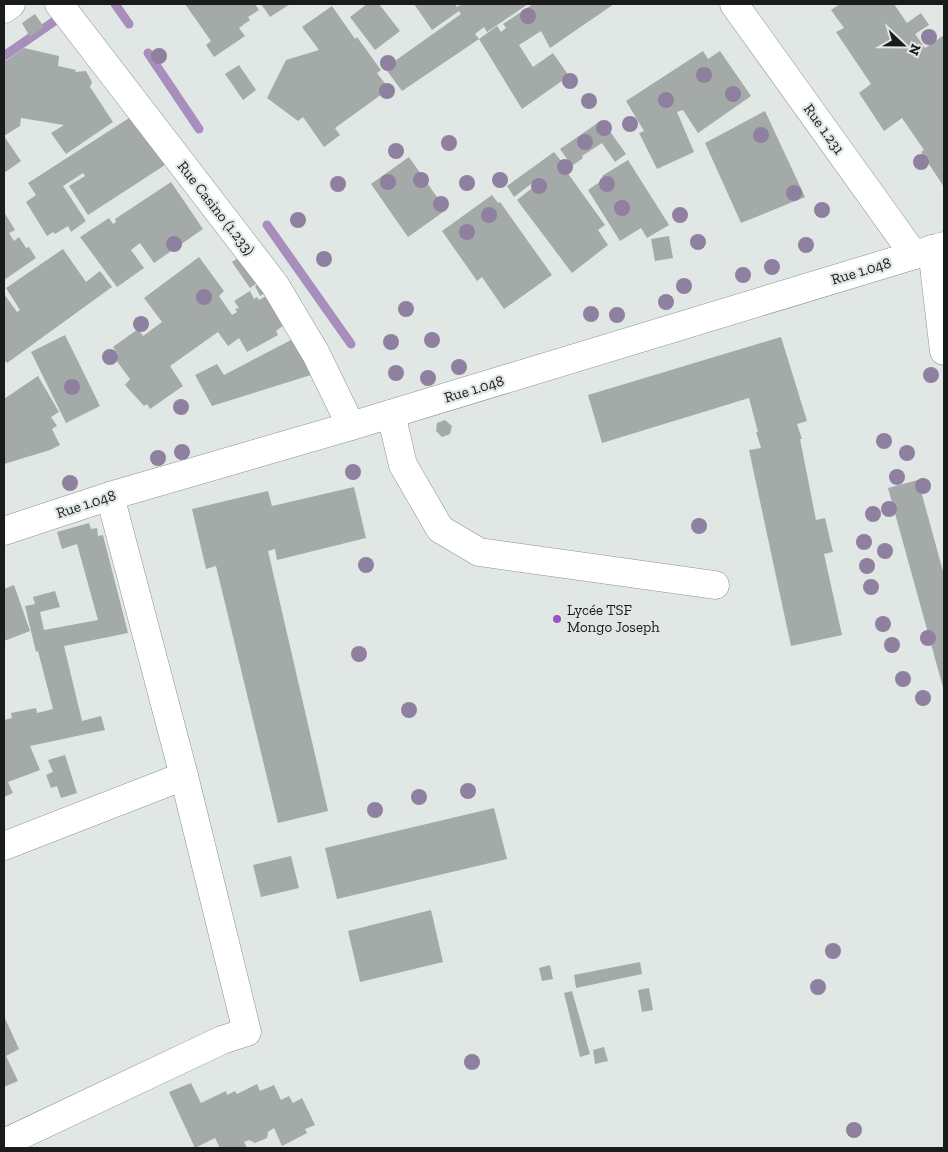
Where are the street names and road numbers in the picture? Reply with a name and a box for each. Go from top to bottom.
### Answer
street label: Rue 1.231 [800,100,848,158]
street label: Rue Casino (1.233) [174,157,258,259]
street label: Rue 1.048 [829,253,893,289]
street label: Rue 1.048 [442,371,506,407]
street label: Rue 1.048 [54,486,118,522]

